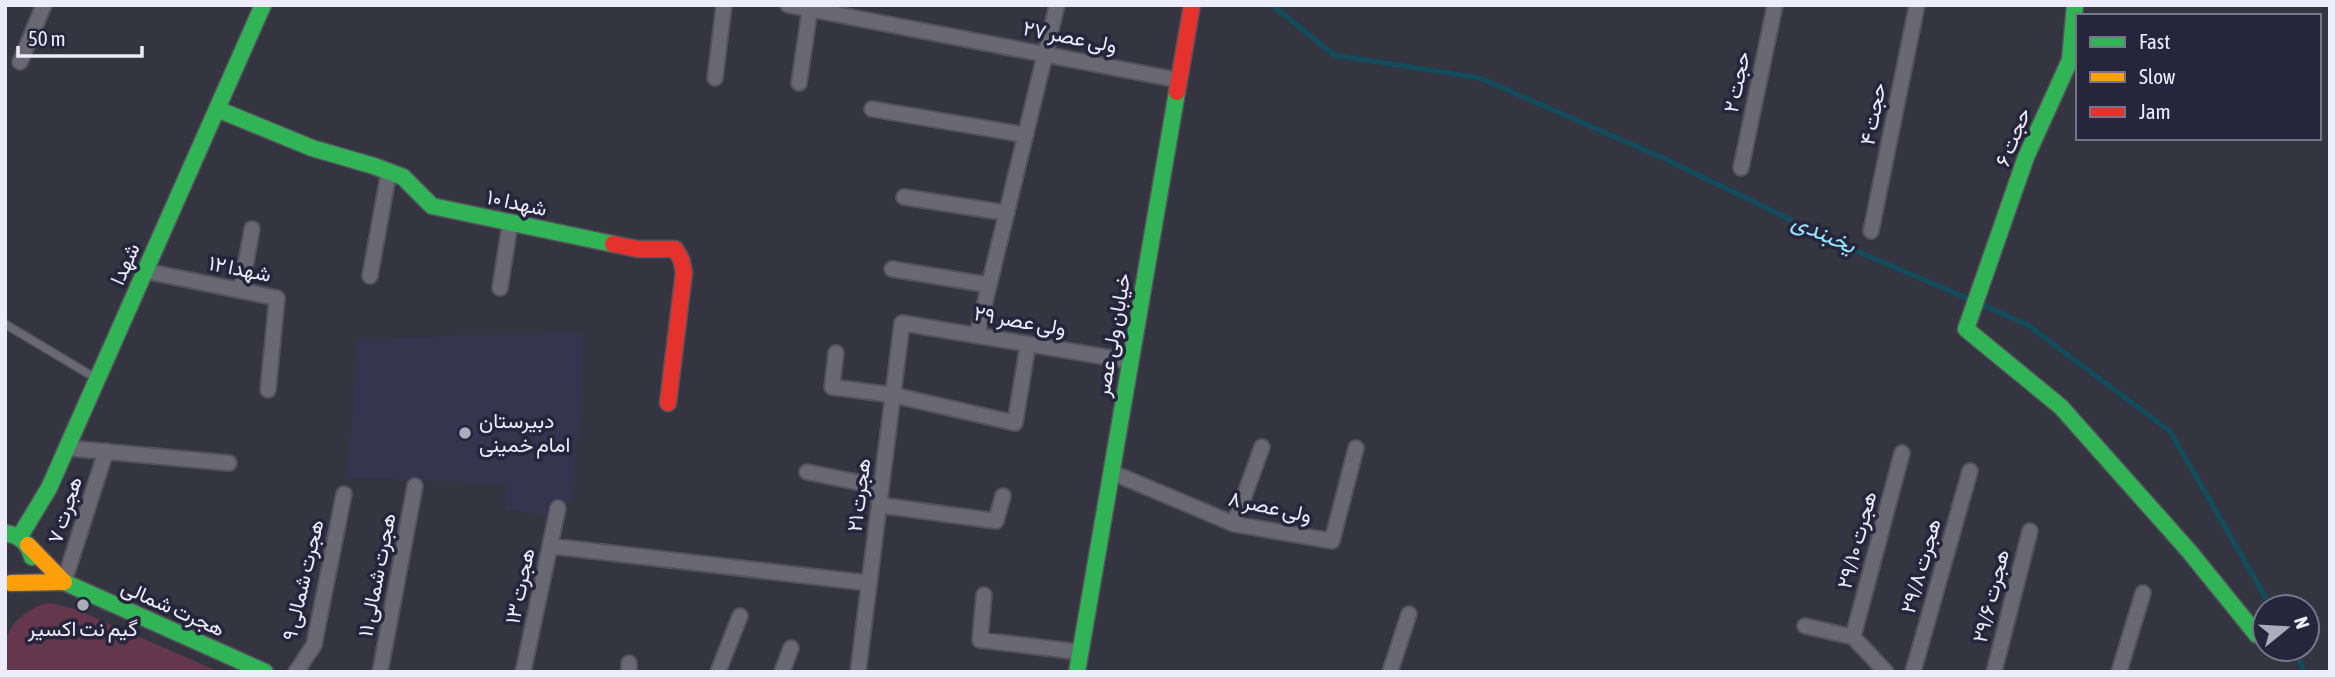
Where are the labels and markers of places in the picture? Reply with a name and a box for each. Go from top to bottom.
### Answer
place label: دبیرستان امام خمینی [479,408,570,459]
marker: دبیرستان امام خمینی [457,425,473,441]
marker: گیم نت اکسیر [75,597,91,613]
place label: گیم نت اکسیر [27,616,138,643]

